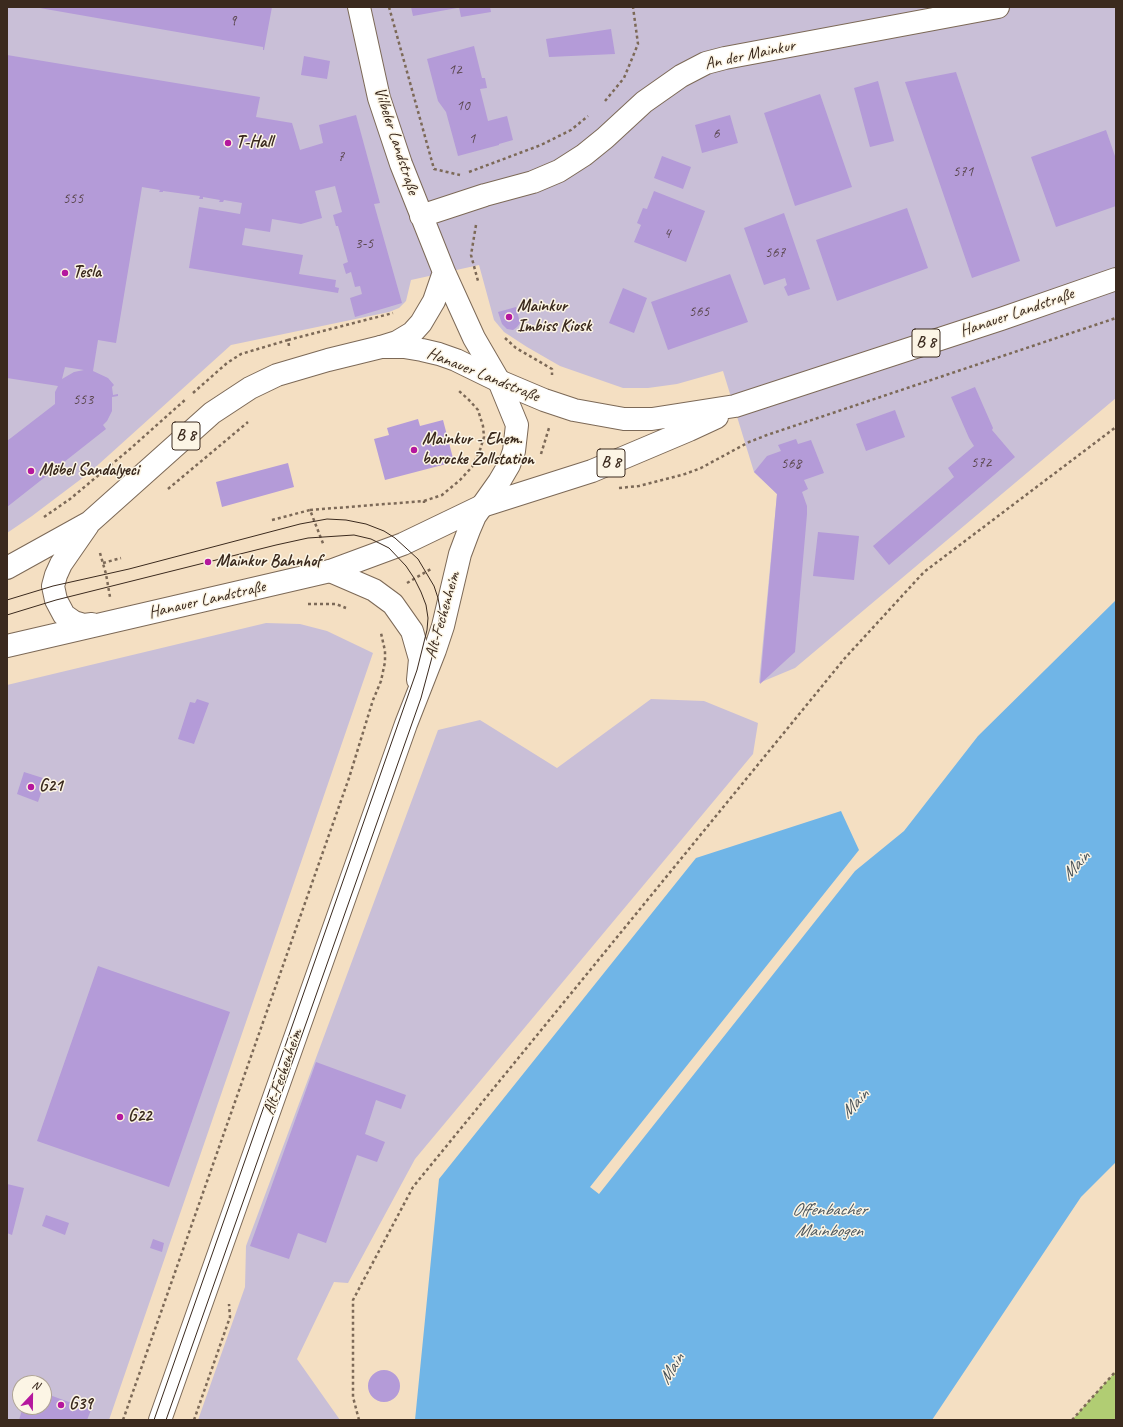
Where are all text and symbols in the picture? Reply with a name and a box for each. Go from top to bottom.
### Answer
house number: 9 [230,12,236,30]
street label: An der Mainkur [703,35,797,75]
house number: 12 [448,61,462,79]
street label: Vilbeler Landstraße [369,85,423,197]
house number: 10 [456,97,470,115]
house number: 6 [713,125,719,143]
house number: 1 [469,130,475,148]
place label: T-Hall [236,133,273,153]
marker: T-Hall [223,138,233,148]
house number: 7 [338,148,344,166]
house number: 571 [953,163,973,181]
house number: 555 [63,190,83,208]
house number: 4 [664,225,670,243]
house number: 3-5 [355,235,373,253]
house number: 567 [765,244,785,262]
place label: Tesla [73,263,101,283]
marker: Tesla [60,268,70,278]
street label: Hanauer Landstraße [957,284,1077,342]
place label: Mainkur Imbiss Kiosk [517,297,591,337]
house number: 565 [689,303,709,321]
marker: Mainkur Imbiss Kiosk [504,312,514,322]
road number: B 8 [912,329,940,357]
street label: Hanauer Landstraße [424,343,542,407]
house number: 553 [73,391,93,409]
road number: B 8 [172,422,200,450]
place label: Mainkur - Ehem. barocke Zollstation [422,430,534,470]
marker: Mainkur - Ehem. barocke Zollstation [409,445,419,455]
road number: B 8 [597,449,625,477]
house number: 572 [971,454,991,472]
house number: 568 [781,455,801,473]
place label: Möbel Sandalyeci [39,461,139,481]
marker: Möbel Sandalyeci [26,466,36,476]
place label: Mainkur Bahnhof [216,552,321,572]
marker: Mainkur Bahnhof [203,557,213,567]
street label: Alt-Fechenheim [421,569,465,661]
street label: Hanauer Landstraße [147,577,267,623]
place label: G21 [39,777,63,797]
marker: G21 [26,782,36,792]
water label: Main [1057,847,1095,885]
street label: Alt-Fechenheim [259,1026,307,1118]
water label: Main [836,1085,874,1123]
place label: G22 [128,1107,152,1127]
marker: G22 [115,1112,125,1122]
water label: Offenbacher Mainbogen [792,1199,866,1242]
water label: Main [654,1350,690,1388]
north arrow [12,1375,52,1415]
text: N [30,1377,42,1393]
place label: G39 [69,1395,92,1415]
marker: G39 [56,1400,66,1410]

